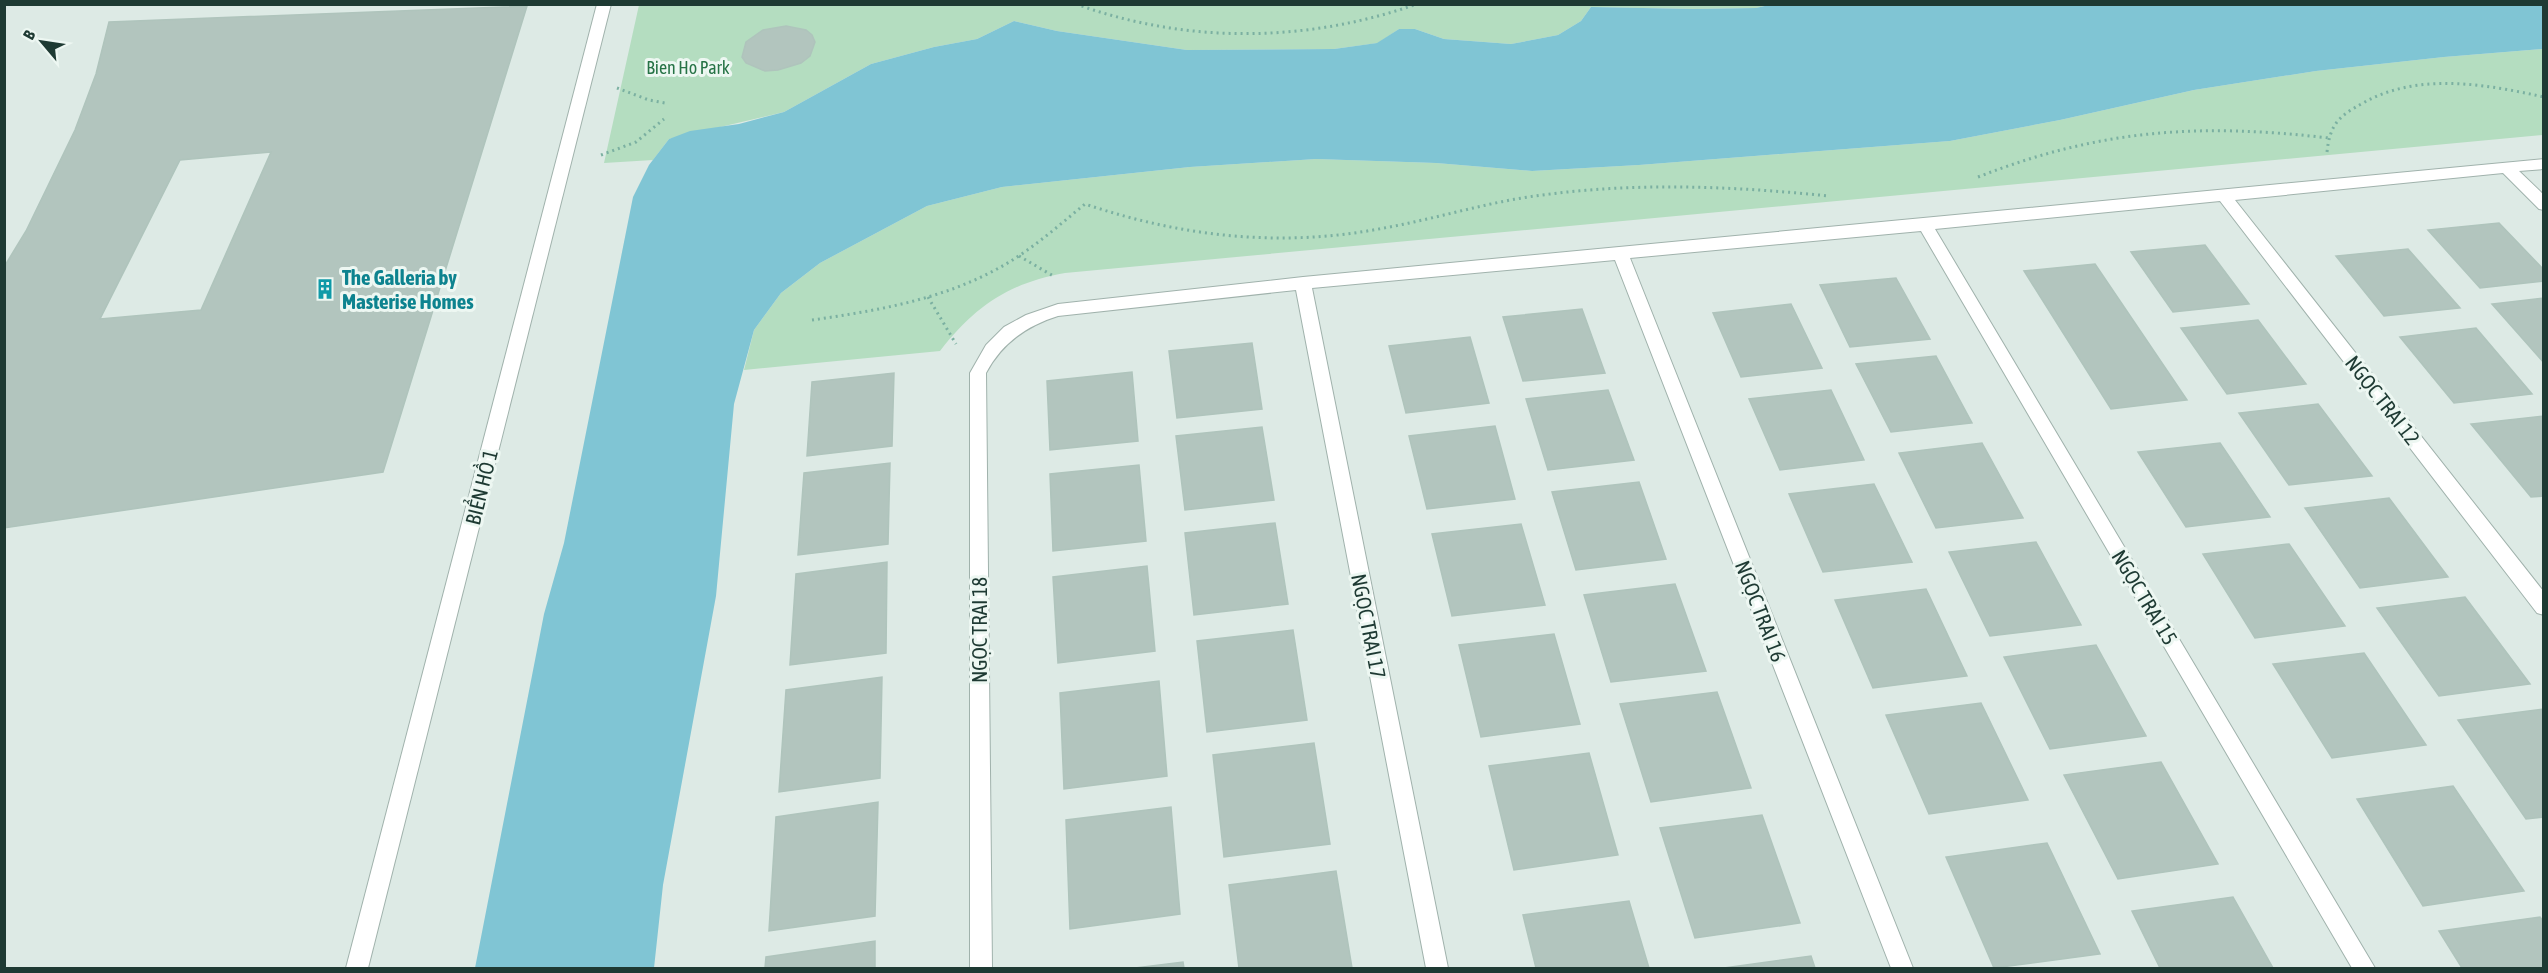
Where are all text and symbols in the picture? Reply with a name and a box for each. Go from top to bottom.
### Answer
north arrow [12,12,72,72]
text: B [19,27,39,42]
park label: Bien Ho Park [646,57,730,78]
place label: The Galleria by Masterise Homes [342,265,474,313]
building icon: The Galleria by Masterise Homes [313,277,337,301]
street label: NGỌC TRAI 12 [2341,351,2425,449]
street label: BIỂN HỒ 1 [458,446,502,527]
street label: NGỌC TRAI 15 [2107,545,2183,649]
street label: NGỌC TRAI 16 [1731,557,1791,665]
street label: NGỌC TRAI 17 [1347,572,1391,680]
street label: NGỌC TRAI 18 [967,577,991,683]

